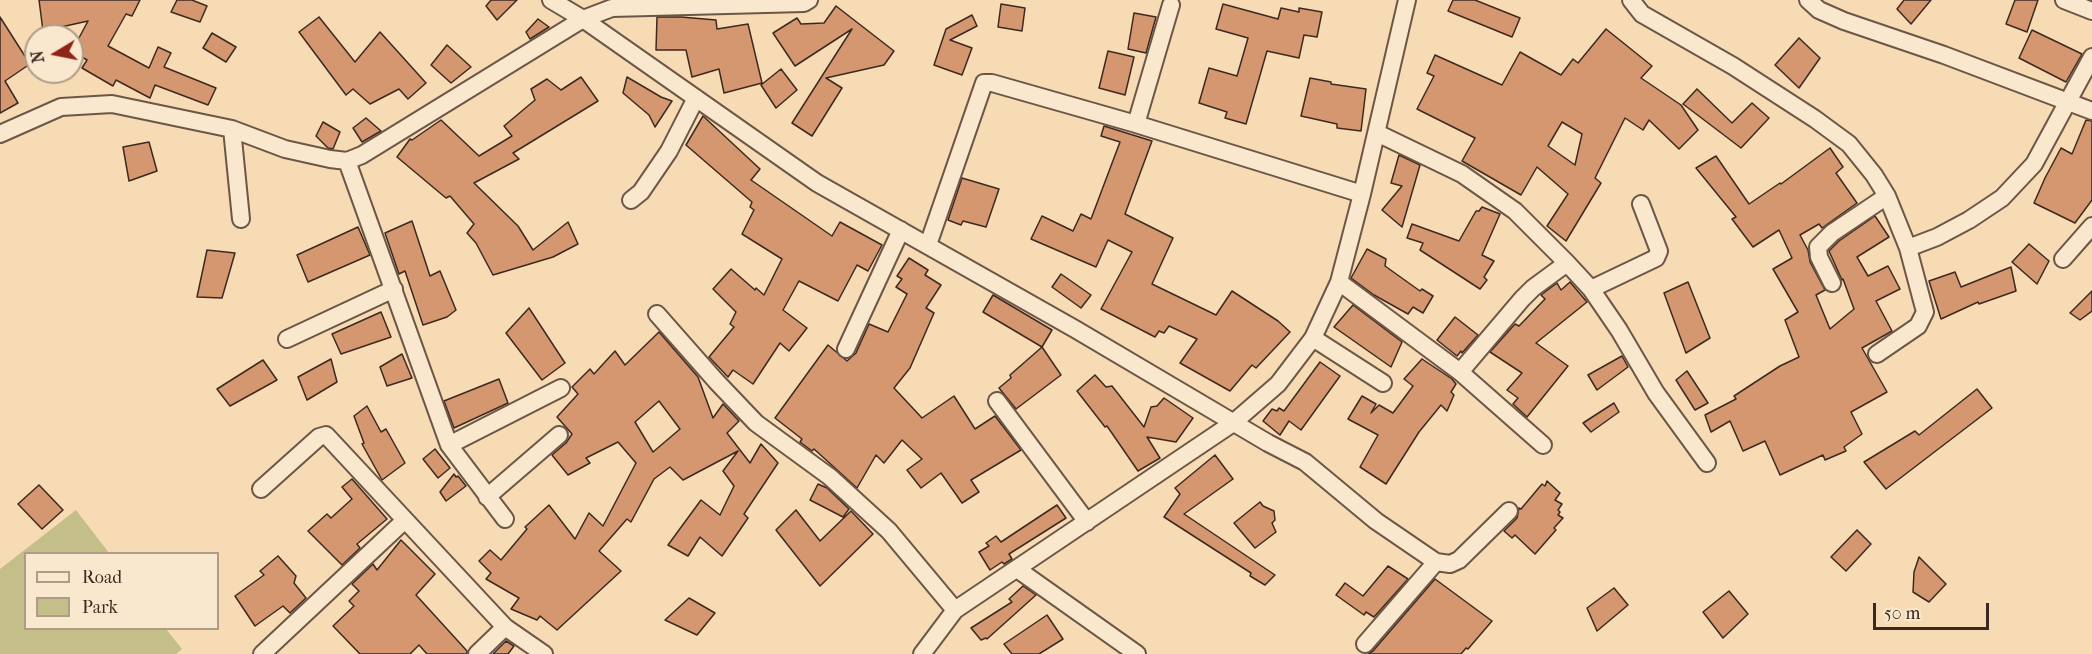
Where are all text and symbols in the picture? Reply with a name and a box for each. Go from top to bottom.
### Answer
north arrow [24,24,84,84]
text: N [27,49,48,65]
legend [24,552,219,630]
text: Road [82,567,122,588]
scale bar [1876,591,1992,629]
text: Park [82,597,118,618]
text: 50 m [1884,603,1920,624]

